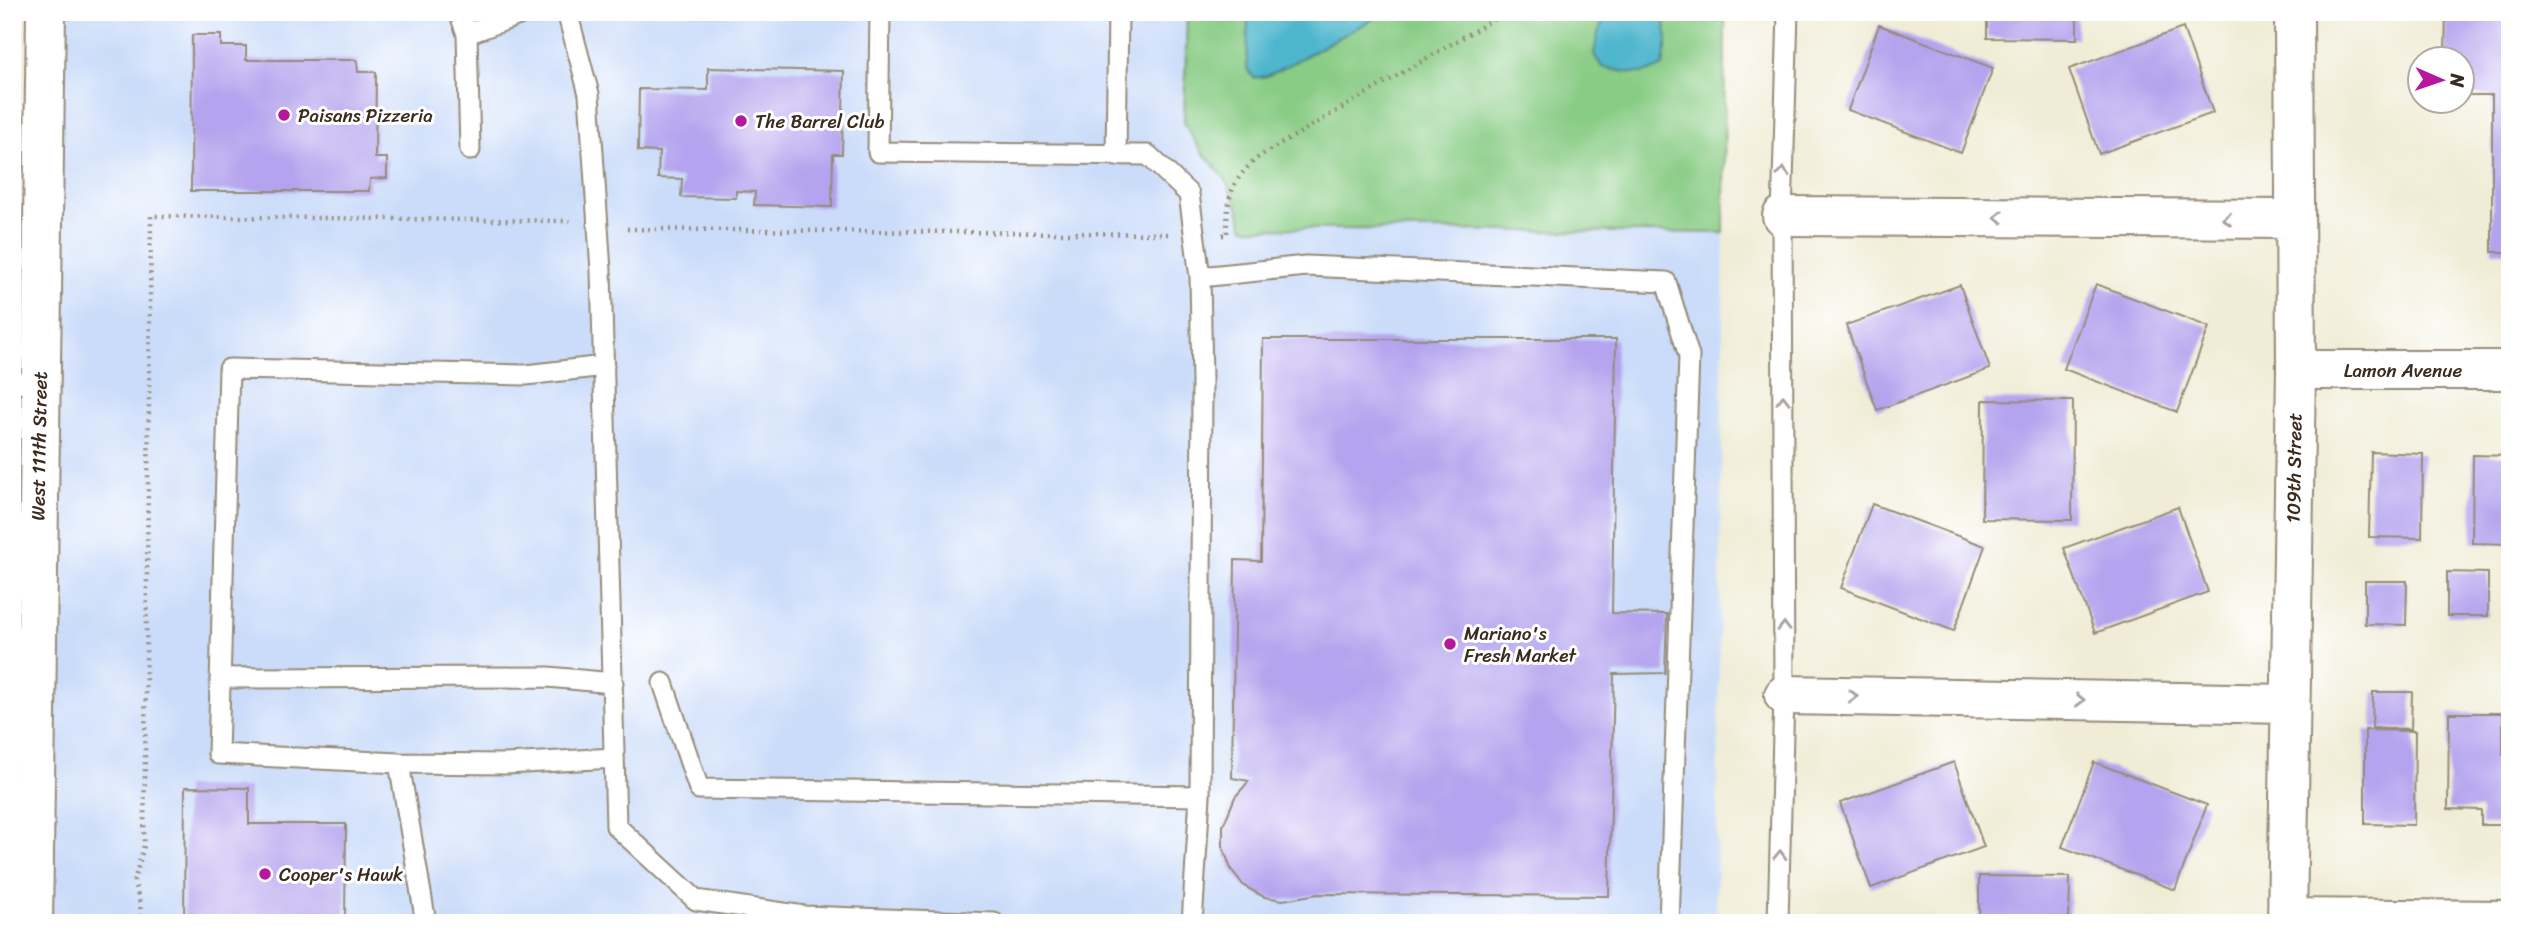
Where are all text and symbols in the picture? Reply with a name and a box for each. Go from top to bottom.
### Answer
north arrow [2406,46,2476,116]
text: N [2441,72,2474,89]
place label: Paisans Pizzeria [298,99,433,132]
place label: The Barrel Club [755,105,885,138]
marker: Paisans Pizzeria [276,107,292,123]
marker: The Barrel Club [733,113,749,129]
one-way arrow [1775,166,1791,177]
one-way arrow [1994,209,2004,225]
one-way arrow [2221,211,2232,227]
street label: Lamon Avenue [2344,354,2462,387]
street label: West 111th Street [21,371,57,521]
one-way arrow [1775,394,1791,404]
street label: 109th Street [2277,413,2311,523]
place label: Mariano's Fresh Market [1464,617,1577,672]
one-way arrow [1776,621,1792,632]
marker: Mariano's Fresh Market [1442,636,1458,652]
one-way arrow [1848,688,1858,704]
one-way arrow [2075,693,2086,708]
one-way arrow [1772,849,1788,859]
place label: Cooper's Hawk [279,858,403,891]
marker: Cooper's Hawk [257,866,273,882]

